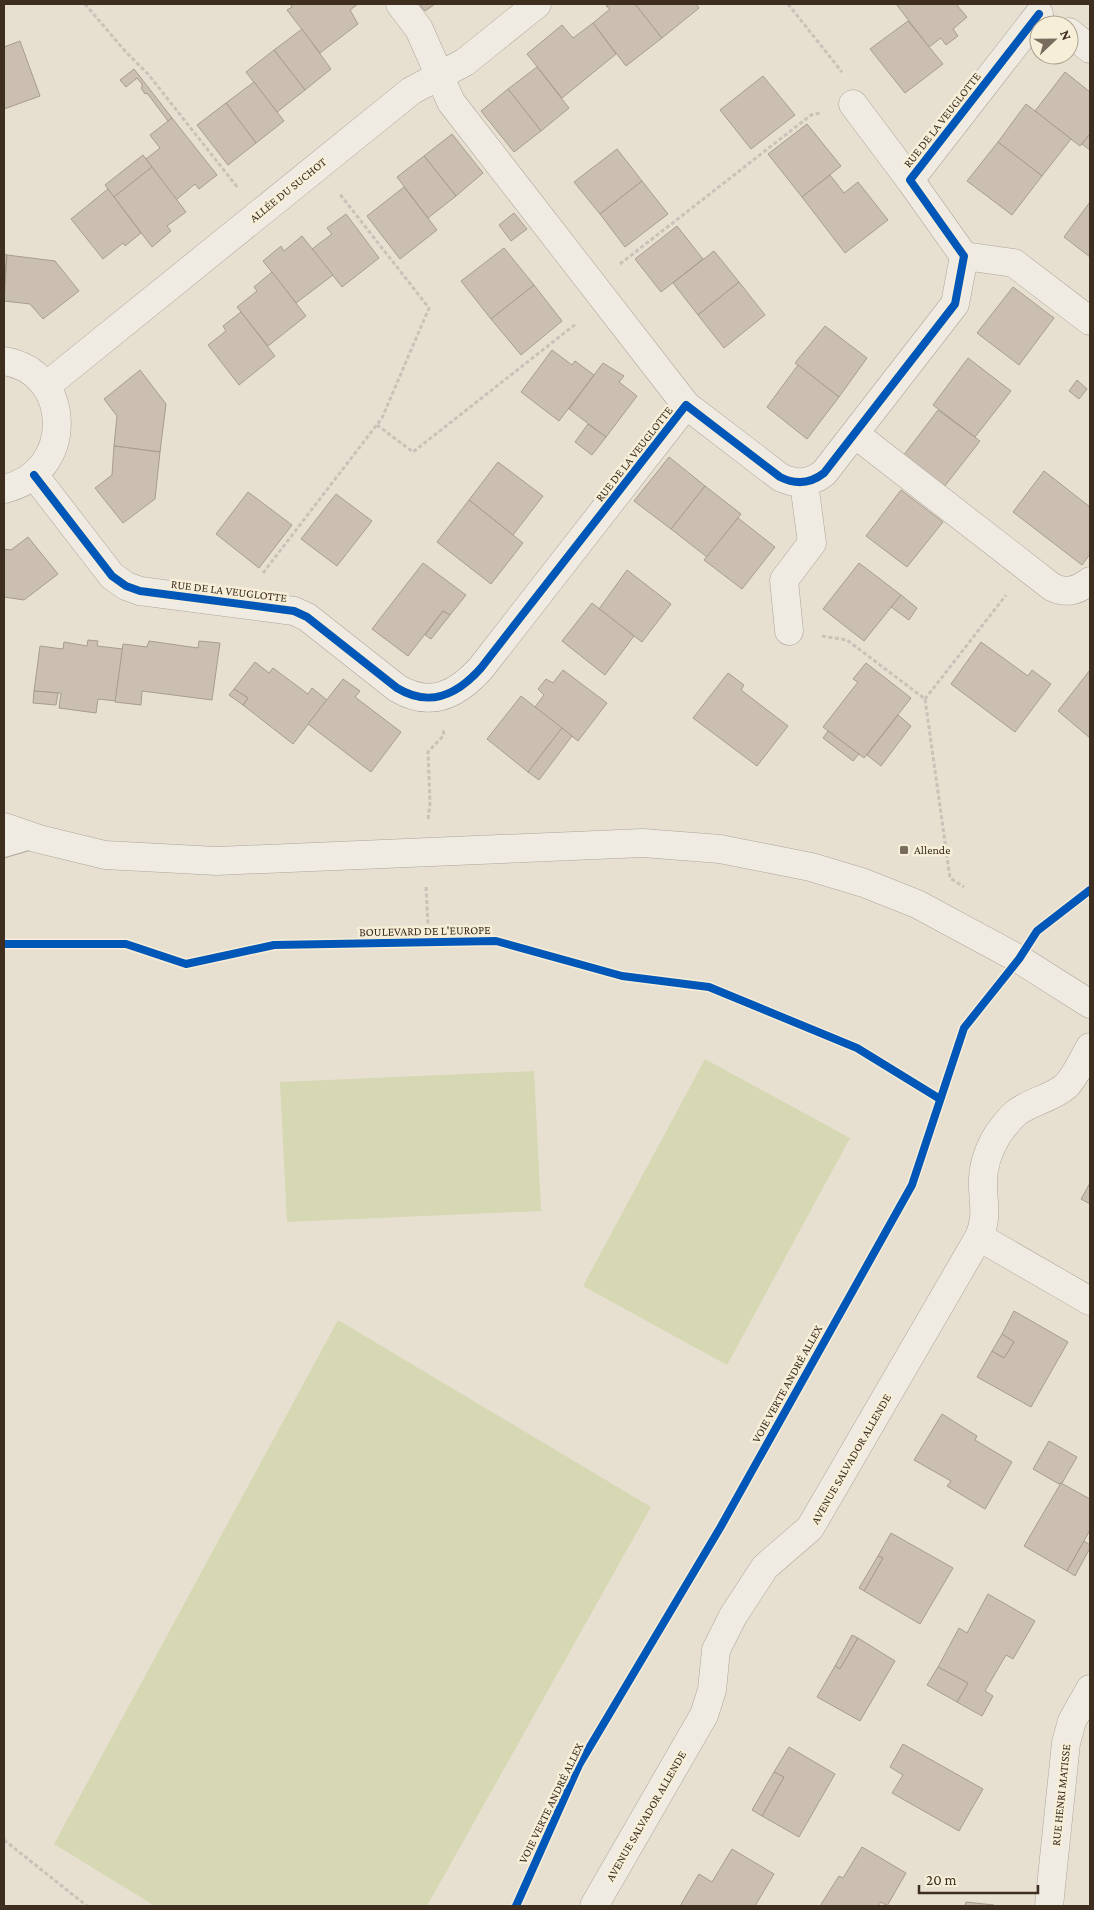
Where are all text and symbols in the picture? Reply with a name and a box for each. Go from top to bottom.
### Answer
north arrow [1029,15,1079,65]
text: N [1057,28,1075,43]
street label: RUE DE LA VEUGLOTTE [900,69,984,170]
street label: ALLÉE DU SUCHOT [247,154,330,225]
street label: RUE DE LA VEUGLOTTE [592,403,676,504]
street label: RUE DE LA VEUGLOTTE [170,577,288,605]
place label: Allende [914,843,950,857]
marker: Allende [898,844,910,856]
street label: BOULEVARD DE L'EUROPE [359,923,491,939]
street label: VOIE VERTE ANDRÉ ALLEX [749,1323,825,1445]
street label: AVENUE SALVADOR ALLENDE [808,1391,894,1527]
street label: VOIE VERTE ANDRÉ ALLEX [516,1740,586,1866]
street label: RUE HENRI MATISSE [1049,1743,1073,1847]
street label: AVENUE SALVADOR ALLENDE [603,1748,689,1884]
scale bar [919,1862,1038,1894]
text: 20 m [926,1872,957,1888]

